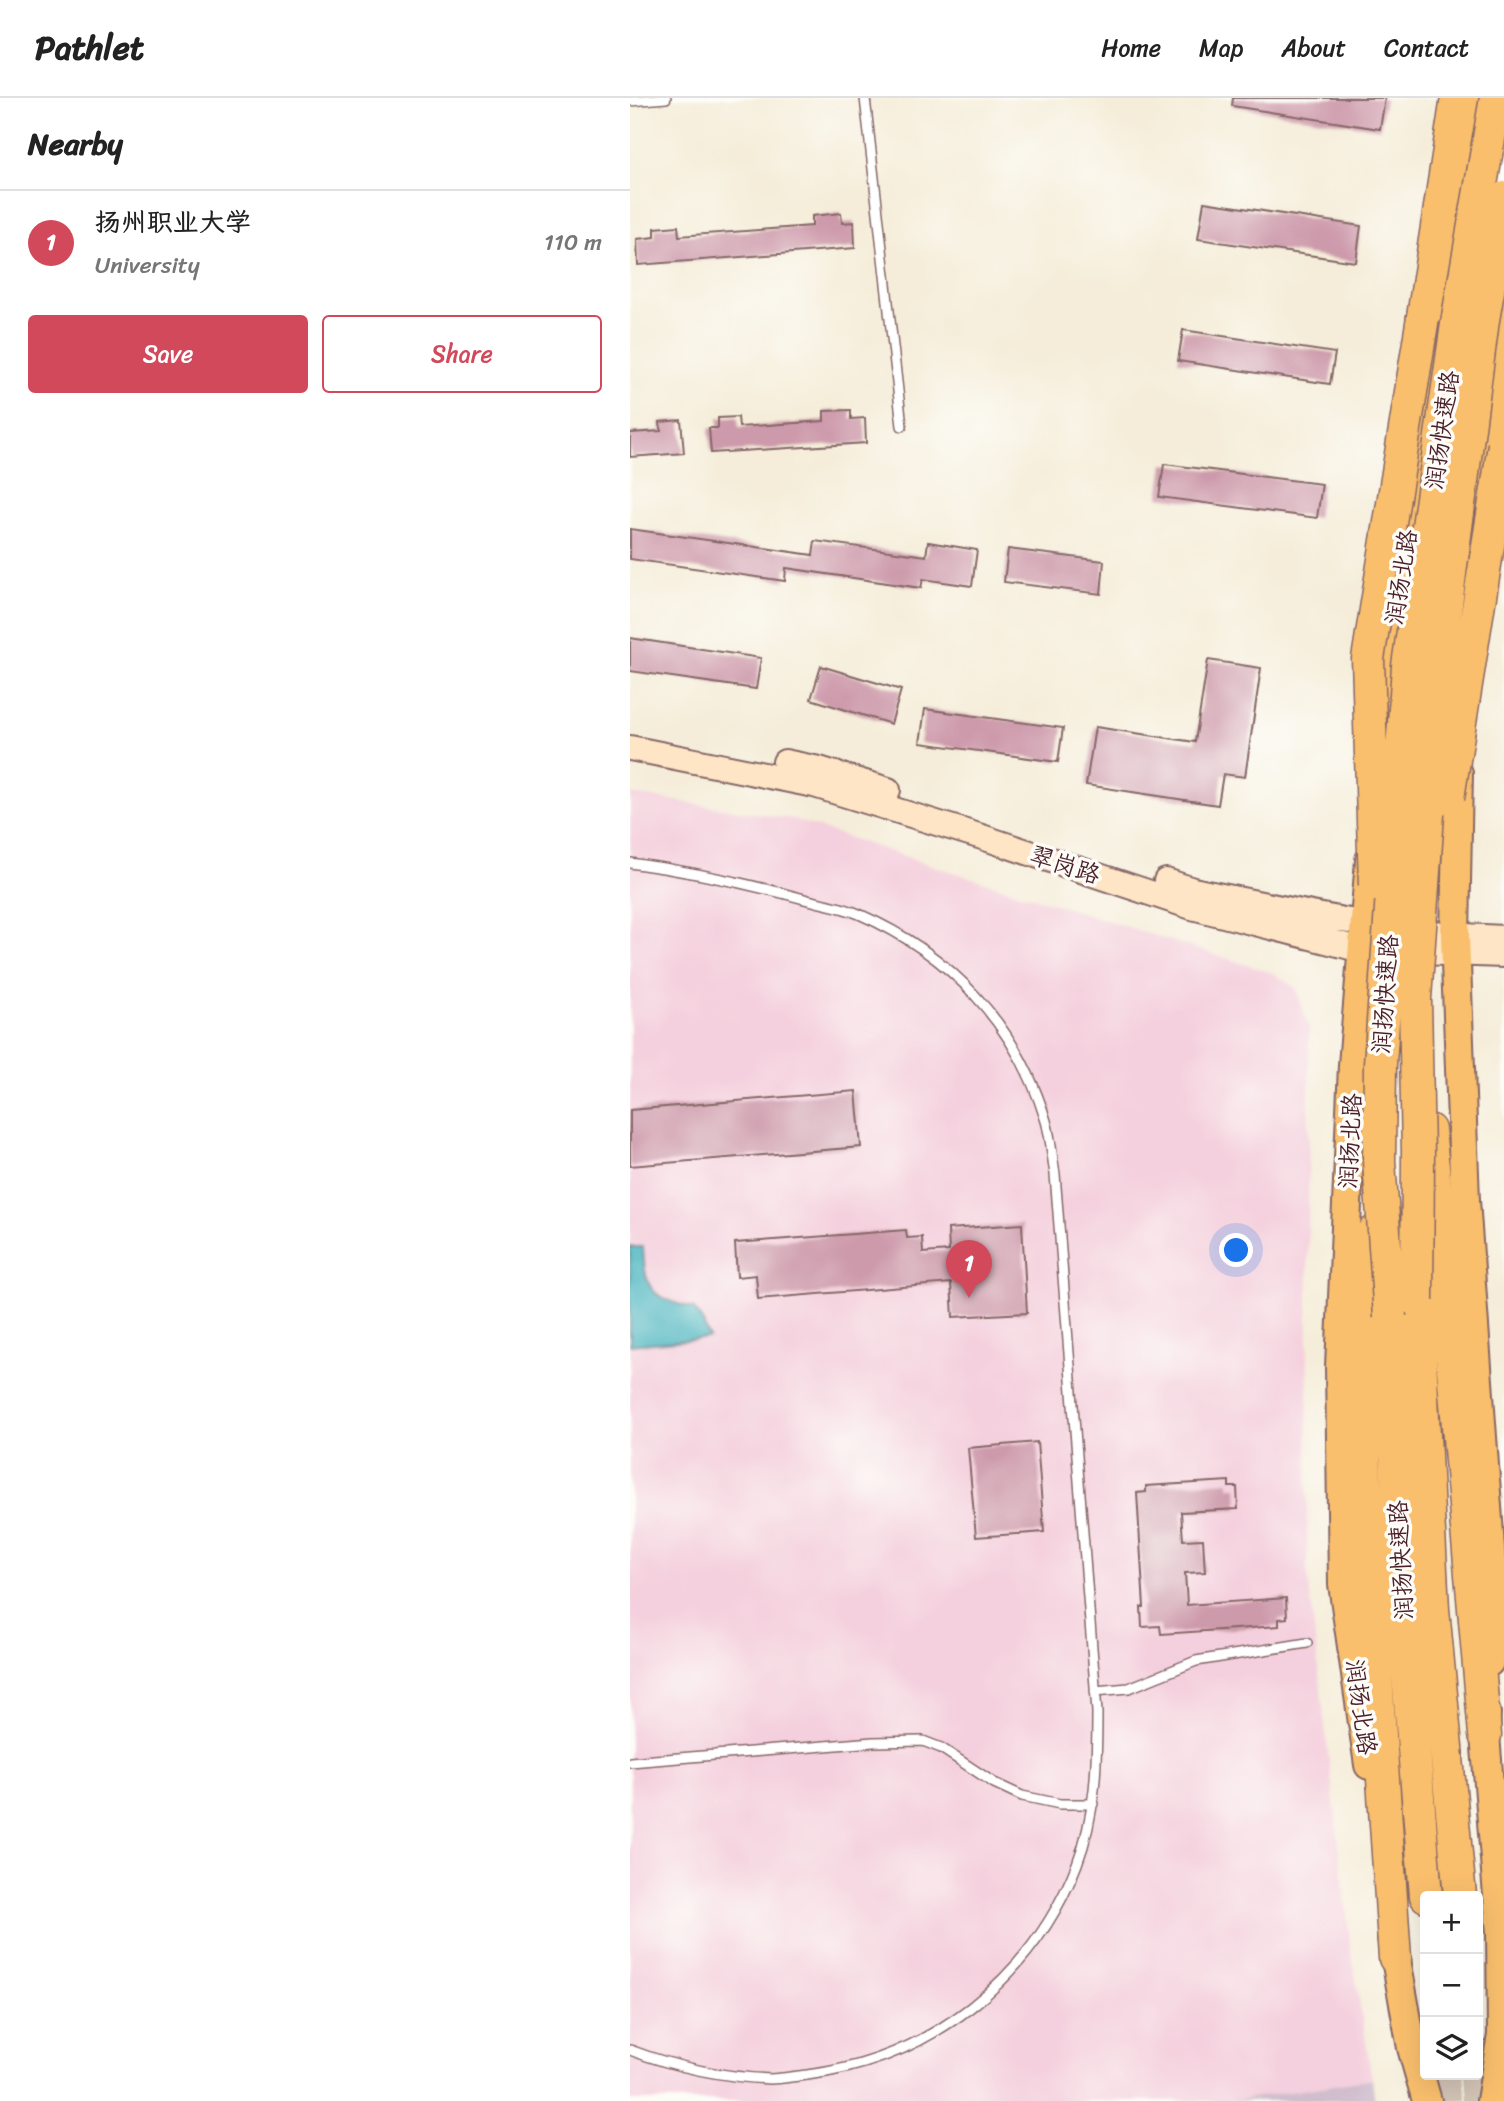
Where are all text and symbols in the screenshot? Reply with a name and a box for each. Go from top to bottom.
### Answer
text: Pathlet [35,19,144,77]
text: Home [1101,27,1161,69]
text: Map [1199,27,1243,69]
text: About [1281,27,1346,69]
text: Contact [1384,27,1469,69]
text: Nearby [28,117,123,171]
text: 扬州职业大学 [95,199,251,245]
text: 1 [46,222,56,263]
text: 110 m [544,222,602,263]
text: University [95,245,200,286]
button: Save [28,315,308,393]
button: Share [322,315,602,393]
street label: 润扬快速路 [1413,368,1471,492]
street label: 润扬北路 [1373,526,1429,628]
street label: 翠岗路 [1024,834,1106,896]
street label: 润扬快速路 [1360,933,1410,1055]
street label: 润扬北路 [1327,1092,1373,1190]
your location [1219,1233,1253,1267]
pin: 1 [946,1240,992,1298]
street label: 润扬快速路 [1377,1499,1425,1621]
street label: 润扬北路 [1334,1657,1388,1757]
map controls [1420,1891,1483,2080]
button: + [1420,1891,1483,1954]
button: − [1420,1954,1483,2017]
button: layers [1420,2017,1483,2080]

